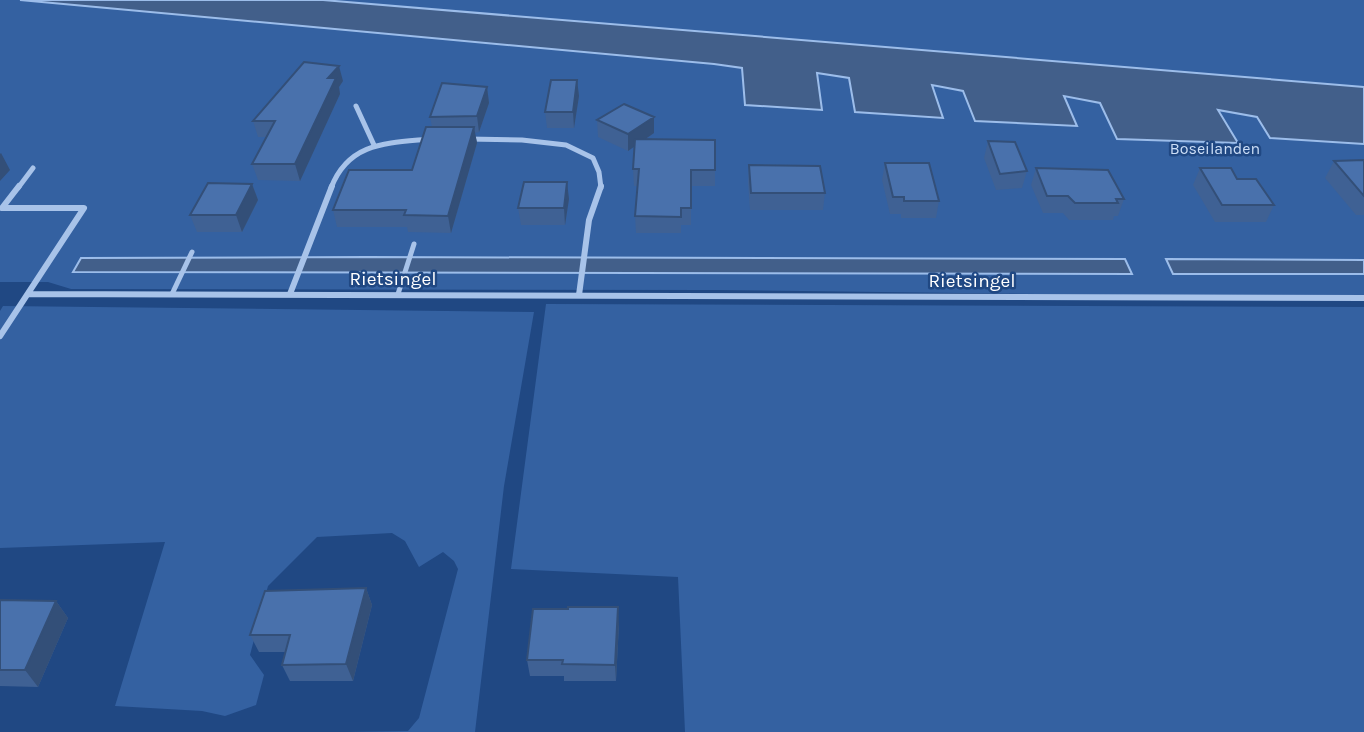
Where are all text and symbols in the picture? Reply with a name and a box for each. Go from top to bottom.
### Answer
park label: Boseilanden [1170,139,1260,158]
street label: Rietsingel [349,268,437,290]
street label: Rietsingel [928,270,1016,292]

